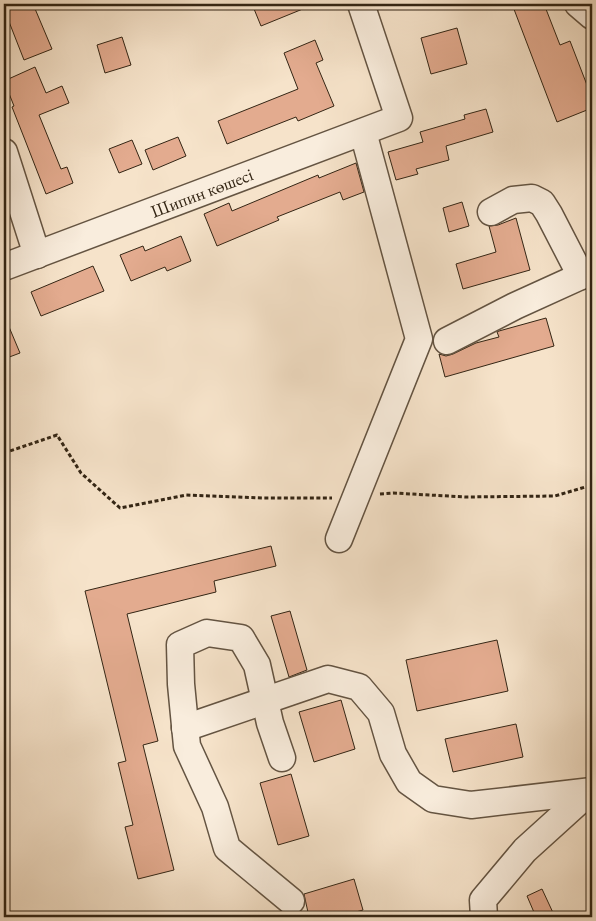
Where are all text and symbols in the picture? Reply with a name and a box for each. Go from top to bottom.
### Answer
street label: Шипин көшесі [147,162,257,223]

